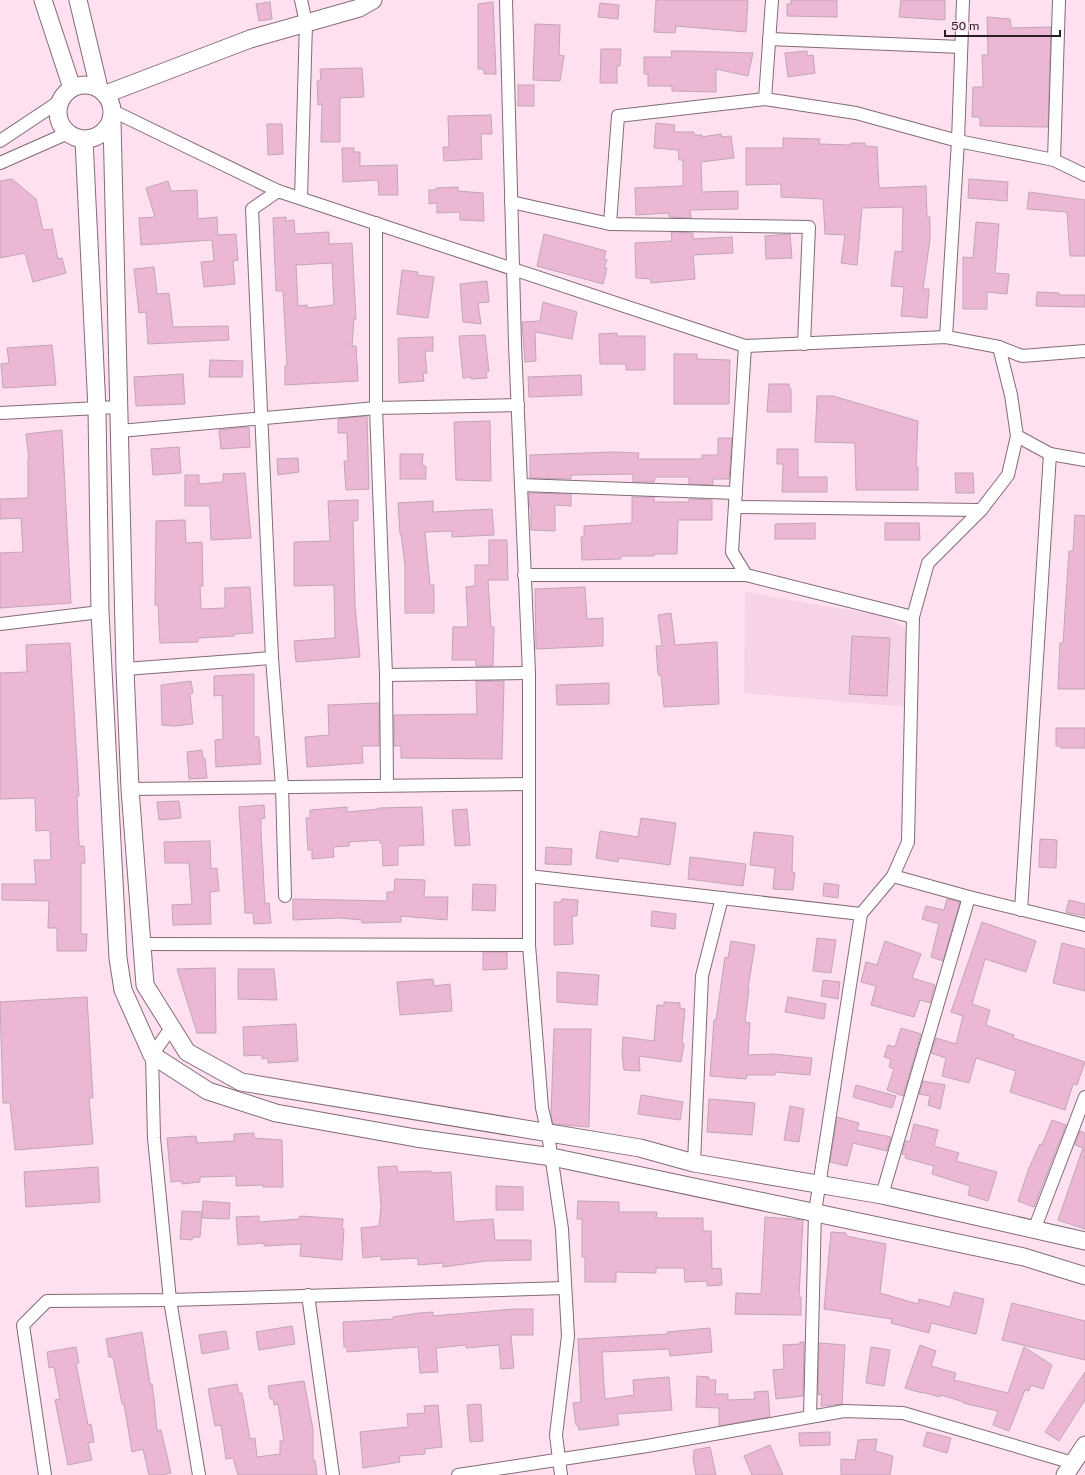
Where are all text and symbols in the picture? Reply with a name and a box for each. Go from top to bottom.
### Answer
scale bar [945,12,1060,38]
text: 50 m [951,19,979,33]

